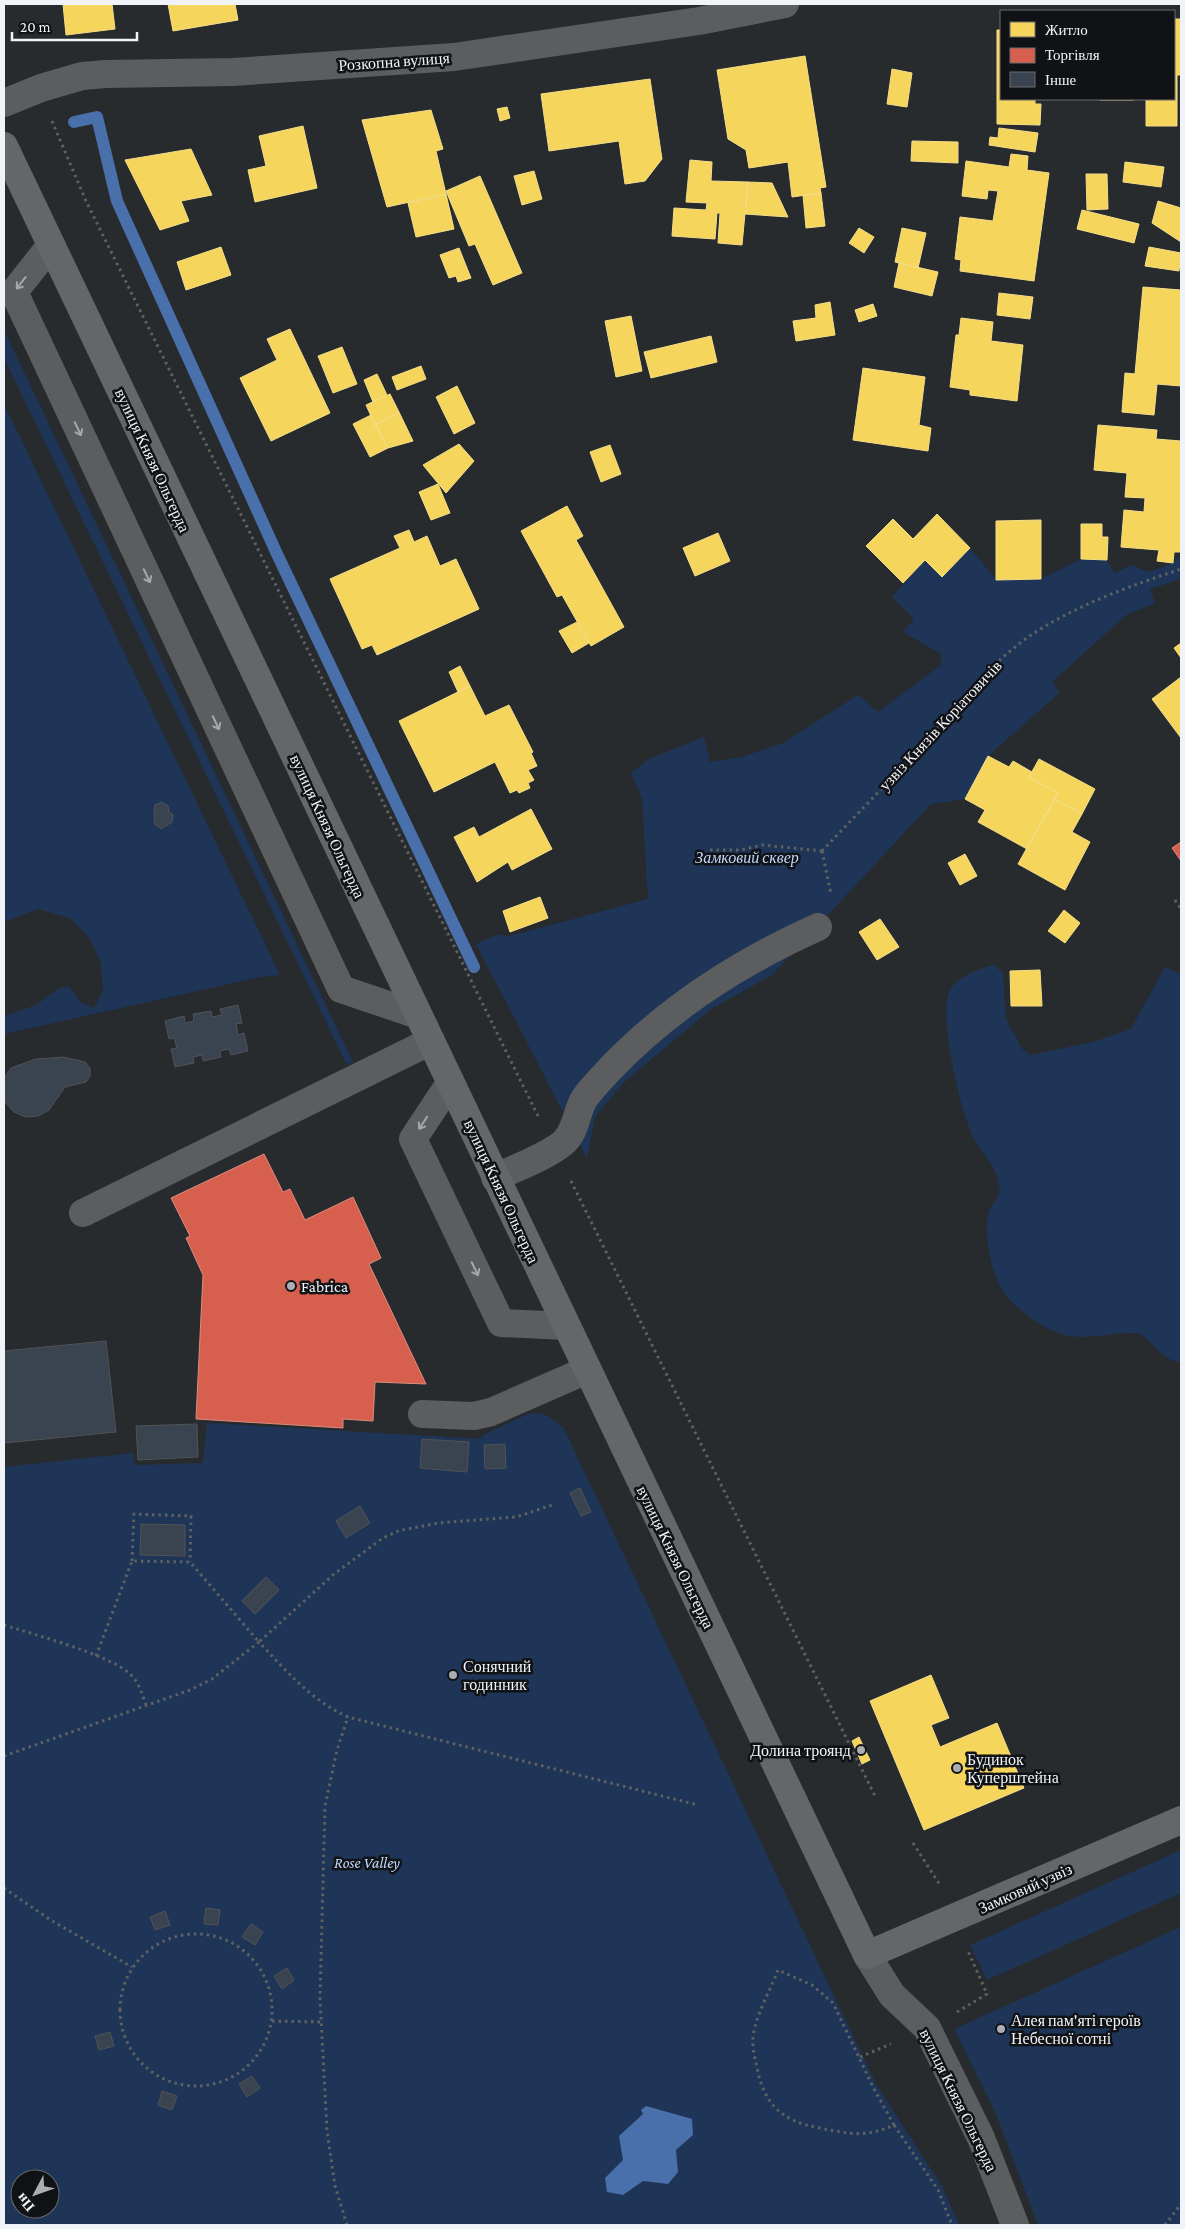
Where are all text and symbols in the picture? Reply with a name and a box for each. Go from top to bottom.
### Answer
scale bar [12,10,138,42]
legend [1000,10,1175,100]
text: 20 m [20,19,51,35]
text: Житло [1045,22,1088,38]
text: Торгівля [1045,47,1100,63]
street label: Розкопна вулиця [338,49,451,75]
text: Інше [1045,72,1077,88]
one-way arrow [15,276,26,289]
street label: вулиця Князя Ольгерда [111,386,193,535]
one-way arrow [74,421,83,436]
one-way arrow [143,568,152,583]
street label: узвіз Князів Коріатовичів [876,657,1006,795]
one-way arrow [212,715,221,730]
street label: вулиця Князя Ольгерда [286,752,368,901]
park label: Замковий сквер [695,849,799,867]
one-way arrow [418,1116,428,1130]
street label: вулиця Князя Ольгерда [460,1117,542,1266]
one-way arrow [471,1261,480,1276]
place label: Fabrica [301,1278,349,1295]
marker: Fabrica [285,1280,297,1292]
street label: вулиця Князя Ольгерда [633,1483,717,1632]
place label: Сонячний годинник [463,1658,532,1694]
marker: Сонячний годинник [447,1669,459,1681]
place label: Долина троянд [750,1742,851,1760]
marker: Долина троянд [855,1744,867,1756]
place label: Будинок Куперштейна [967,1751,1059,1787]
marker: Будинок Куперштейна [951,1762,963,1774]
park label: Rose Valley [334,1854,400,1872]
street label: Замковий узвіз [976,1860,1075,1918]
place label: Алея пам'яті героїв Небесної сотні [1011,2012,1141,2047]
marker: Алея пам'яті героїв Небесної сотні [995,2023,1007,2035]
street label: вулиця Князя Ольгерда [916,2026,1000,2175]
north arrow [10,2169,60,2219]
text: Пн [13,2190,37,2215]

